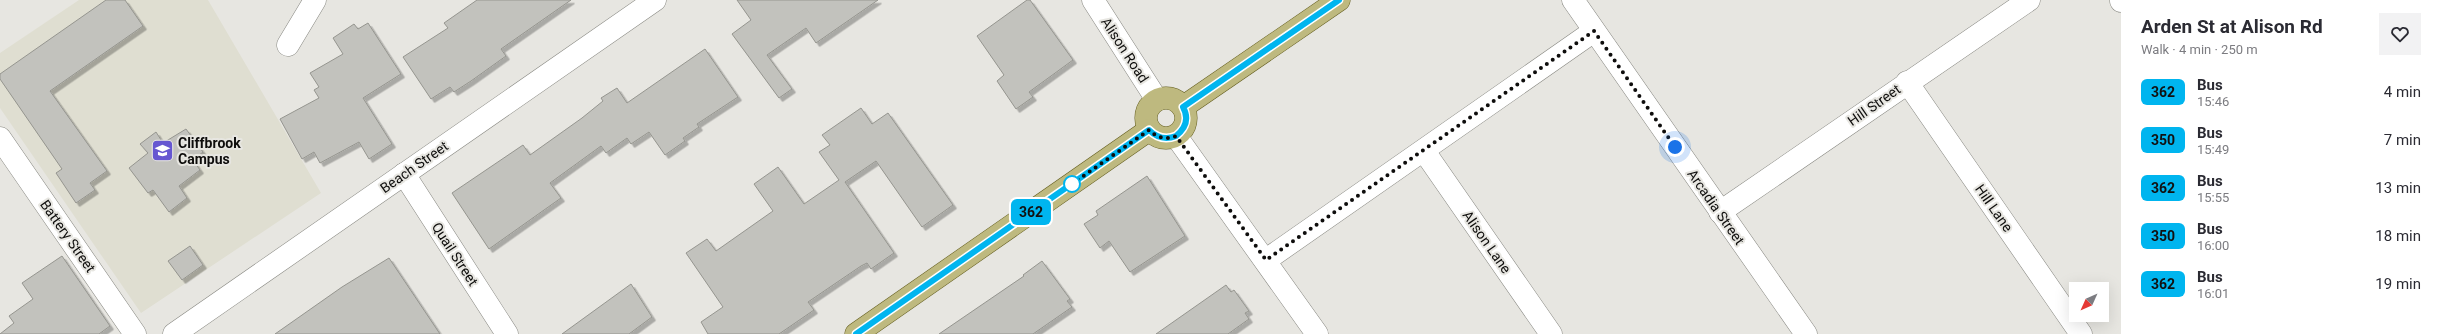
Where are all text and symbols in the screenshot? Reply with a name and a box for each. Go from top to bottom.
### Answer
button: heart [2379,13,2421,55]
street label: Alison Road [1098,14,1152,86]
text: Arden St at Alison Rd [2141,15,2323,38]
text: Walk · 4 min · 250 m [2141,42,2258,57]
text: Bus [2197,76,2223,94]
street label: Hill Street [1845,81,1904,129]
text: 4 min [2384,83,2421,101]
text: 362 [2151,84,2175,100]
text: 15:46 [2197,94,2229,109]
text: Bus [2197,124,2223,142]
text: 7 min [2384,131,2421,149]
text: 350 [2151,132,2175,148]
place label: Cliffbrook Campus [178,135,241,167]
street label: Beach Street [377,137,451,196]
your location [1665,137,1685,157]
school or university icon: Cliffbrook Campus [150,138,176,164]
text: 15:49 [2197,142,2229,157]
street label: Arcadia Street [1684,166,1748,248]
text: Bus [2197,172,2223,190]
unlabelled marker [1063,175,1081,193]
text: 13 min [2375,179,2421,197]
text: 362 [2151,180,2175,196]
street label: Hill Lane [1972,181,2016,235]
text: 15:55 [2197,190,2229,205]
street label: Battery Street [37,197,99,276]
line badge: 362 [1008,199,1054,225]
text: 362 [1019,204,1043,220]
street label: Alison Lane [1460,208,1514,276]
street label: Quail Street [429,219,482,289]
text: Bus [2197,220,2223,238]
text: 18 min [2375,227,2421,245]
text: 350 [2151,228,2175,244]
text: 16:00 [2197,238,2229,253]
text: Bus [2197,268,2223,286]
text: 19 min [2375,275,2421,293]
text: 362 [2151,276,2175,292]
north arrow [2069,282,2109,322]
map controls [2069,282,2109,322]
text: 16:01 [2197,286,2229,301]

